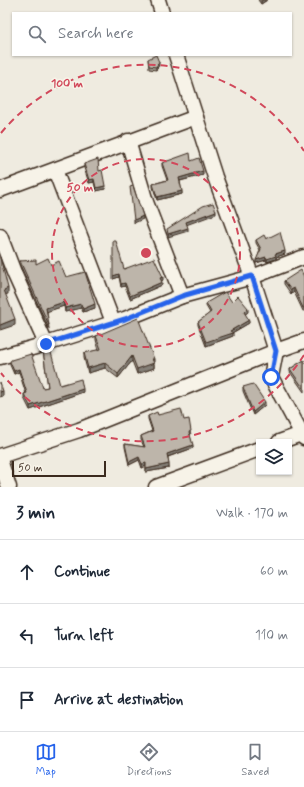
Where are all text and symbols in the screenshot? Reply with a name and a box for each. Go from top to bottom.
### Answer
search box [12,12,292,56]
icon: search [26,23,48,45]
text: Search here [58,24,134,44]
text: 100 m [51,76,84,92]
text: 50 m [67,180,94,196]
centre of rings [139,246,153,260]
route end [37,335,55,353]
route start [262,368,280,386]
map controls [256,439,292,475]
button: layers [256,439,292,475]
scale bar [12,459,106,478]
text: 50 m [18,461,43,475]
text: 3 min [16,502,55,524]
text: Walk · 170 m [216,505,288,522]
icon: ahead [16,561,38,583]
text: Continue [54,562,110,582]
text: 60 m [260,563,288,580]
icon: left [16,625,38,647]
text: Turn left [54,626,114,646]
text: 110 m [255,627,288,644]
icon: arrive [16,689,38,711]
text: Arrive at destination [54,690,183,710]
tab: Map [35,741,57,779]
tab: Directions [126,741,172,779]
tab: Saved [241,741,269,779]

